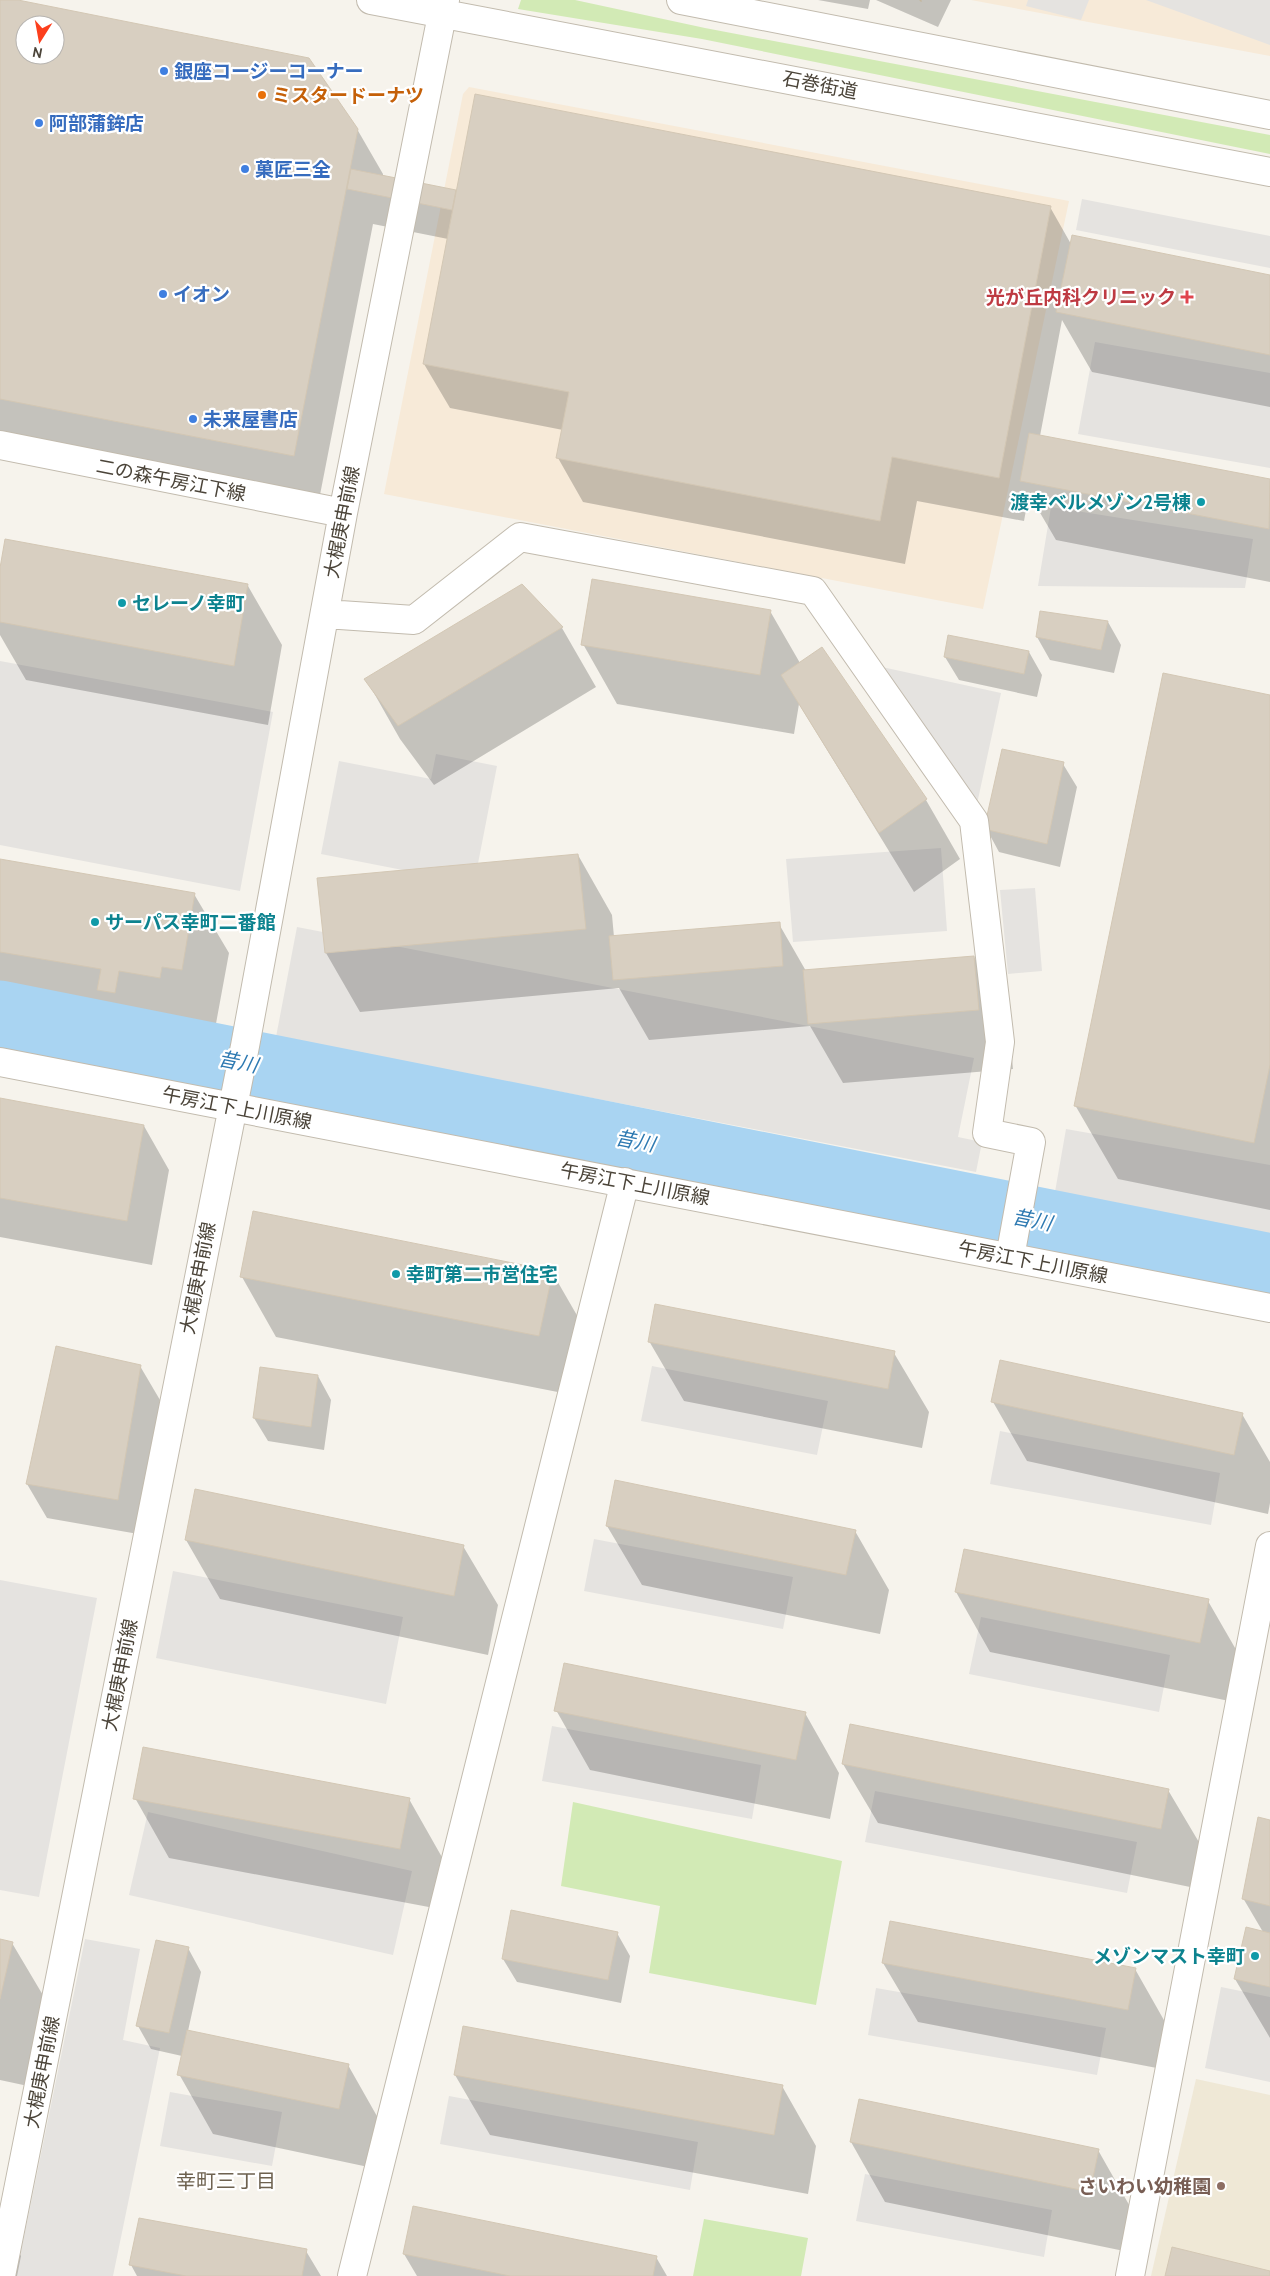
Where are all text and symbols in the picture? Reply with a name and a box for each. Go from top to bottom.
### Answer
north arrow [15,15,65,65]
text: N [31,43,44,63]
place label: 銀座コージーコーナー [174,60,364,83]
marker: 銀座コージーコーナー [158,65,170,77]
street label: 石巻街道 [780,66,860,104]
place label: ミスタードーナツ [272,84,424,107]
marker: ミスタードーナツ [256,89,268,101]
place label: 阿部蒲鉾店 [49,112,144,135]
marker: 阿部蒲鉾店 [33,117,45,129]
place label: 菓匠三全 [255,158,331,181]
marker: 菓匠三全 [239,163,251,175]
place label: イオン [173,283,230,306]
place label: 光が丘内科クリニック [986,286,1176,309]
marker: イオン [157,288,169,300]
marker: 光が丘内科クリニック [1180,290,1194,304]
place label: 未来屋書店 [203,408,298,431]
marker: 未来屋書店 [187,413,199,425]
street label: 二の森午房江下線 [94,454,248,506]
street label: 大梶庚申前線 [320,464,364,580]
place label: 渡幸ベルメゾン2号棟 [1010,491,1191,514]
marker: 渡幸ベルメゾン2号棟 [1195,496,1207,508]
place label: セレーノ幸町 [132,592,245,615]
marker: セレーノ幸町 [116,597,128,609]
place label: サーパス幸町二番館 [105,911,276,934]
marker: サーパス幸町二番館 [89,916,101,928]
water label: 昔川 [216,1046,262,1078]
street label: 午房江下上川原線 [160,1082,314,1134]
water label: 昔川 [613,1125,659,1157]
street label: 午房江下上川原線 [558,1158,712,1210]
water label: 昔川 [1010,1204,1056,1236]
street label: 大梶庚申前線 [176,1220,220,1336]
street label: 午房江下上川原線 [956,1236,1110,1288]
place label: 幸町第二市営住宅 [406,1263,558,1286]
marker: 幸町第二市営住宅 [390,1268,402,1280]
street label: 大梶庚申前線 [98,1617,142,1733]
place label: メゾンマスト幸町 [1093,1945,1245,1968]
marker: メゾンマスト幸町 [1249,1950,1261,1962]
street label: 大梶庚申前線 [20,2014,64,2130]
district label: 幸町三丁目 [176,2169,276,2193]
place label: さいわい幼稚園 [1078,2175,1211,2198]
marker: さいわい幼稚園 [1215,2180,1227,2192]

